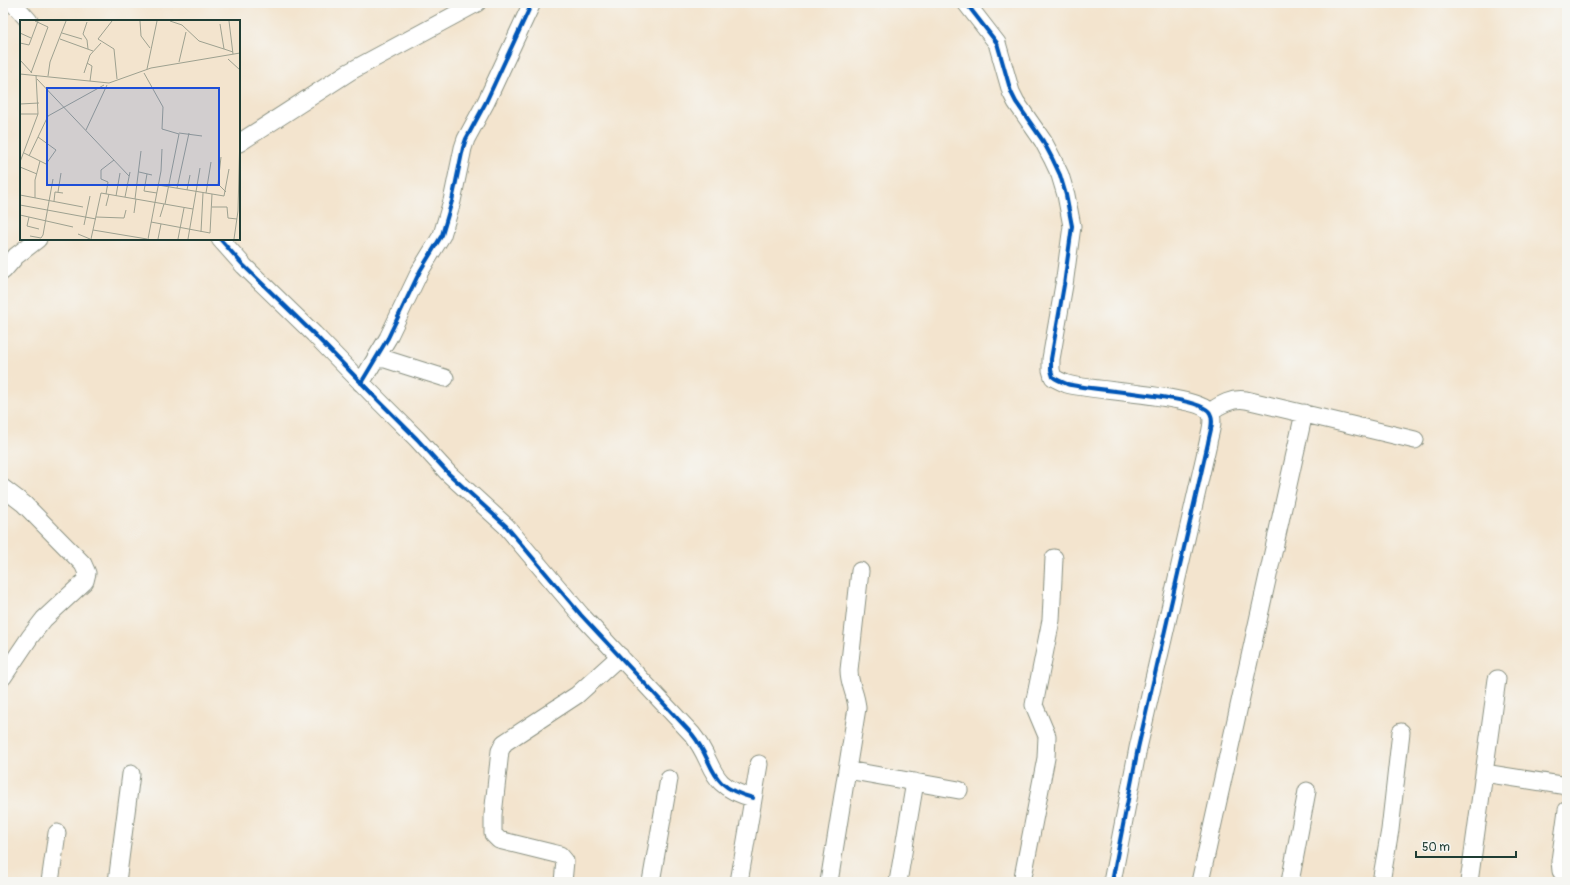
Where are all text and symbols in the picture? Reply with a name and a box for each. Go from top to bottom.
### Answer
inset map [20,20,240,240]
scale bar [1416,833,1516,859]
text: 50 m [1422,840,1450,855]

